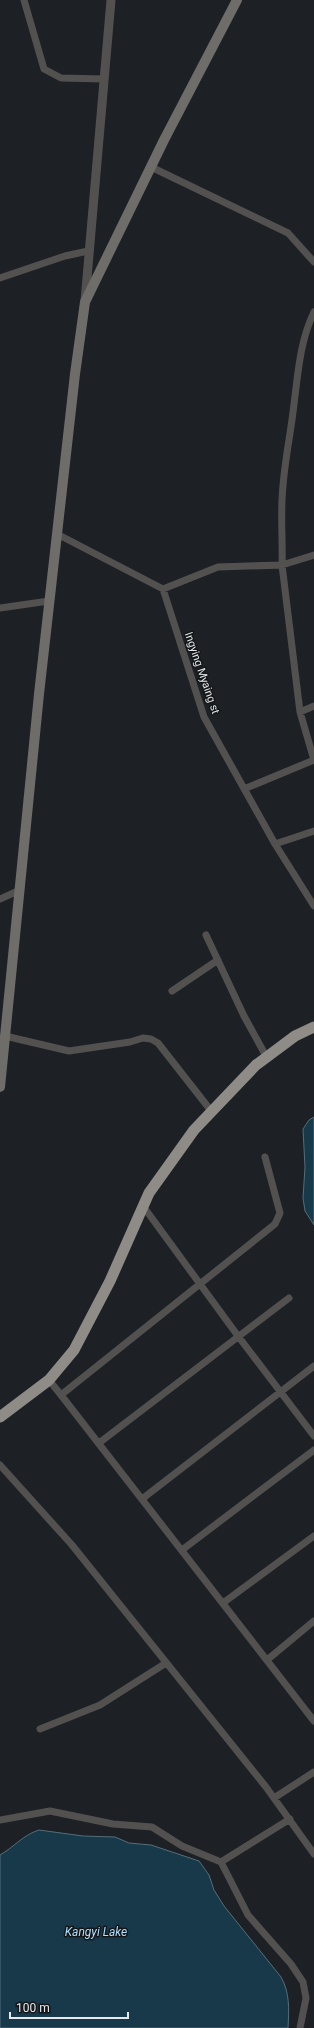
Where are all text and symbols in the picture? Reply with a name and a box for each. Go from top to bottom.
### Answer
street label: Ingying Myaing st [182,630,222,716]
water label: Kangyi Lake [65,1925,127,1939]
scale bar [10,1994,128,2020]
text: 100 m [16,2001,50,2015]

